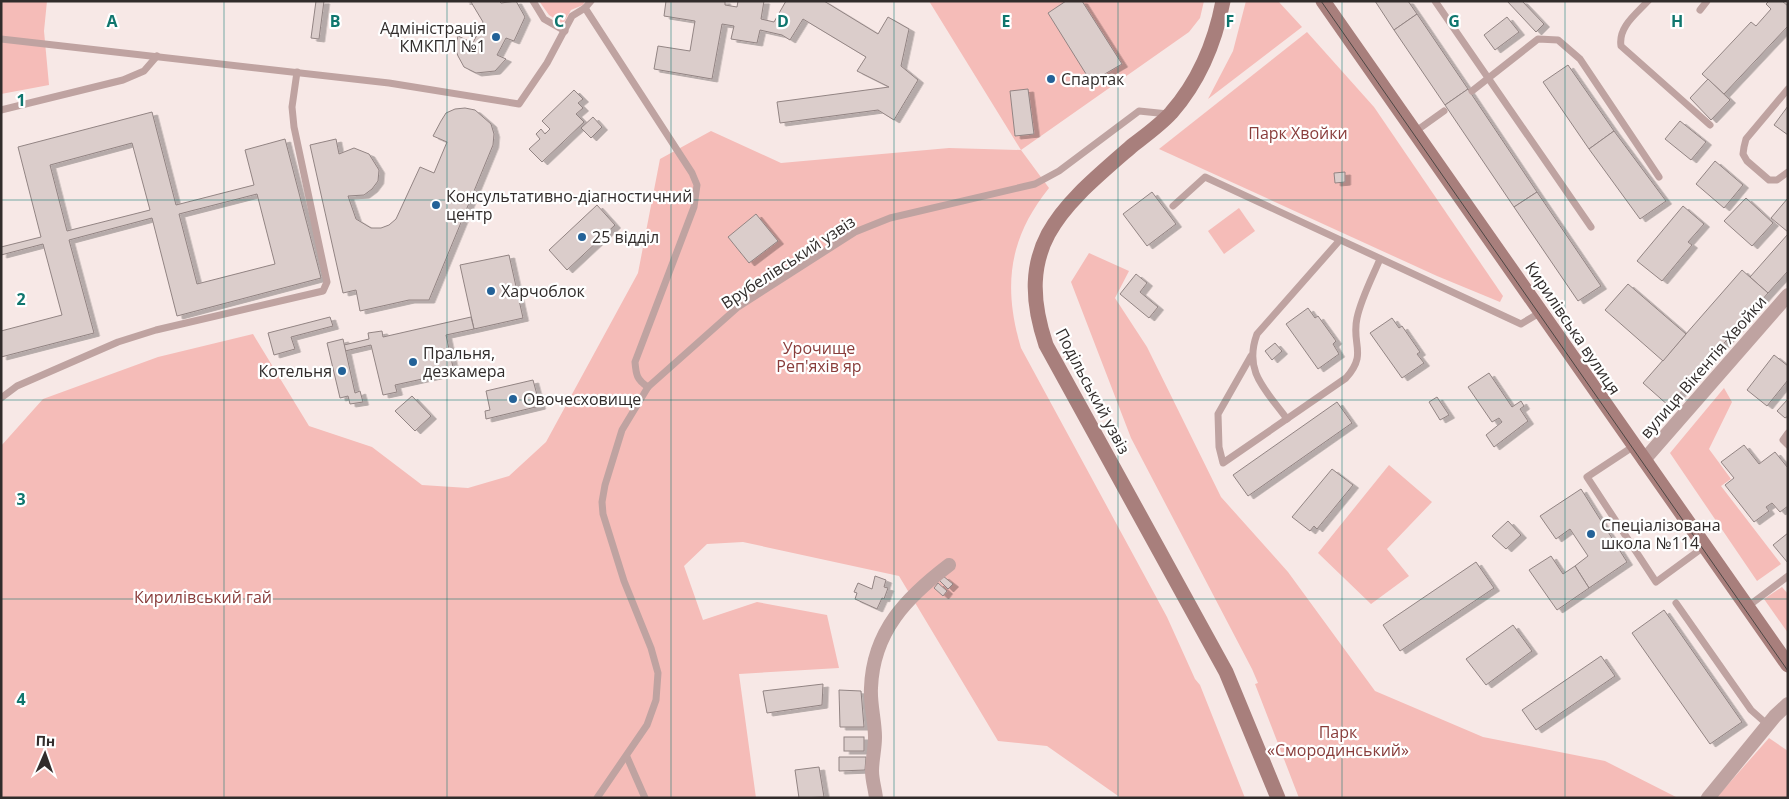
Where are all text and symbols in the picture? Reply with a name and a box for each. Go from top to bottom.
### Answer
text: A [106,10,118,32]
text: B [330,10,340,32]
text: C [554,10,564,32]
text: D [777,10,789,32]
text: E [1002,10,1011,32]
text: F [1226,10,1234,32]
text: G [1448,10,1460,32]
text: H [1671,10,1683,32]
place label: Адміністрація КМКПЛ №1 [380,17,486,57]
marker: Адміністрація КМКПЛ №1 [490,31,502,43]
place label: Спартак [1061,68,1125,90]
marker: Спартак [1045,73,1057,85]
text: 1 [16,89,26,111]
park label: Парк Хвойки [1248,122,1348,144]
place label: Консультативно-діагностичний центр [446,185,692,225]
marker: Консультативно-діагностичний центр [430,199,442,211]
street label: Врубелівський узвіз [717,210,859,314]
place label: 25 відділ [592,226,659,248]
marker: 25 відділ [576,231,588,243]
street label: Кирилівська вулиця [1520,257,1626,399]
place label: Харчоблок [501,280,586,302]
marker: Харчоблок [485,285,497,297]
text: 2 [16,288,26,310]
street label: вулиця Вікентія Хвойки [1635,291,1771,443]
street label: Подільський узвіз [1050,324,1136,458]
park label: Урочище Реп'яхів яр [776,337,862,377]
place label: Пральня, дезкамера [423,342,505,382]
marker: Пральня, дезкамера [407,356,419,368]
place label: Котельня [259,360,332,382]
marker: Котельня [336,365,348,377]
place label: Овочесховище [523,388,641,410]
marker: Овочесховище [507,393,519,405]
text: 3 [16,488,26,510]
place label: Спеціалізована школа №114 [1601,514,1721,554]
marker: Спеціалізована школа №114 [1585,528,1597,540]
park label: Кирилівський гай [134,586,272,608]
text: 4 [16,688,26,710]
park label: Парк «Смородинський» [1267,721,1409,761]
north arrow [20,729,70,779]
text: Пн [35,731,56,750]

